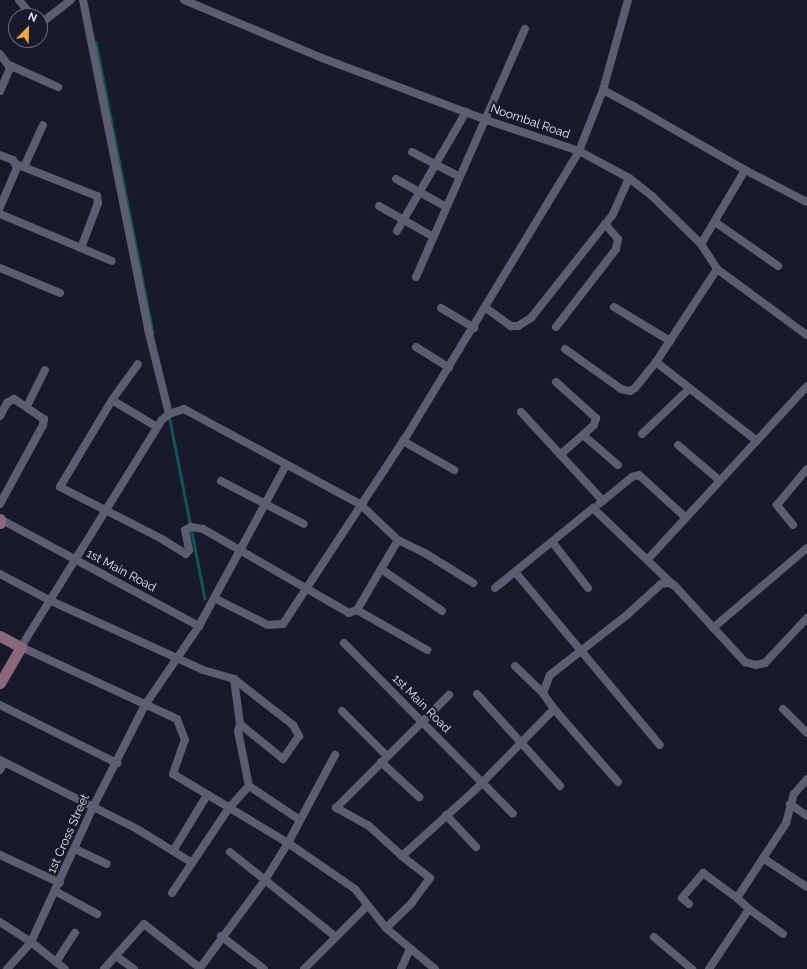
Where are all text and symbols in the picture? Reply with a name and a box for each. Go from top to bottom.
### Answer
north arrow [8,8,48,48]
text: N [26,10,39,25]
street label: Noombal Road [488,102,572,142]
street label: 1st Main Road [84,547,158,595]
street label: 1st Main Road [389,672,453,736]
street label: 1st Cross Street [45,792,93,876]

